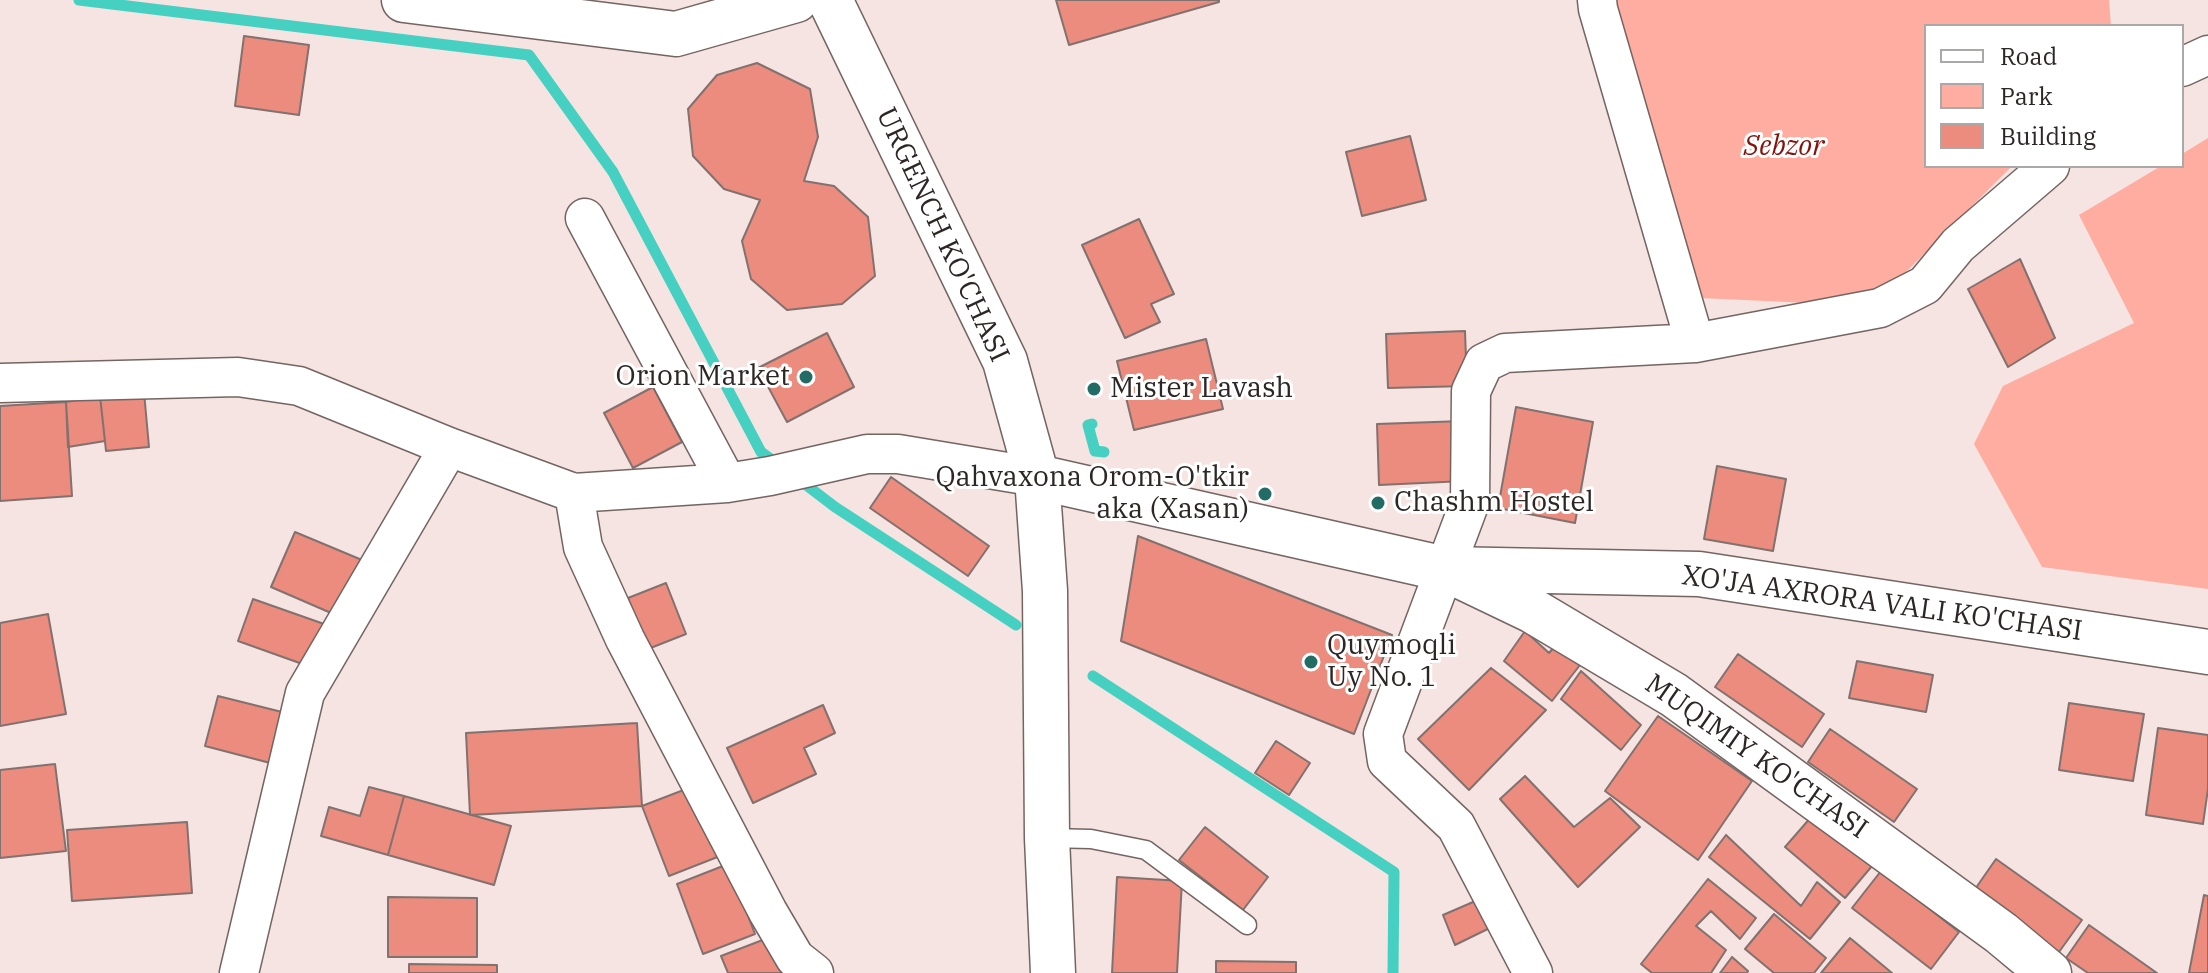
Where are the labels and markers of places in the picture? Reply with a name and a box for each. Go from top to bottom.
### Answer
place label: Orion Market [616,360,790,394]
marker: Orion Market [797,368,815,386]
place label: Mister Lavash [1110,372,1293,406]
marker: Mister Lavash [1085,380,1103,398]
place label: Qahvaxona Orom-O'tkir aka (Xasan) [936,461,1249,527]
marker: Qahvaxona Orom-O'tkir aka (Xasan) [1256,485,1274,503]
place label: Chashm Hostel [1394,486,1594,520]
marker: Chashm Hostel [1369,494,1387,512]
place label: Quymoqli Uy No. 1 [1327,629,1456,695]
marker: Quymoqli Uy No. 1 [1302,653,1320,671]

